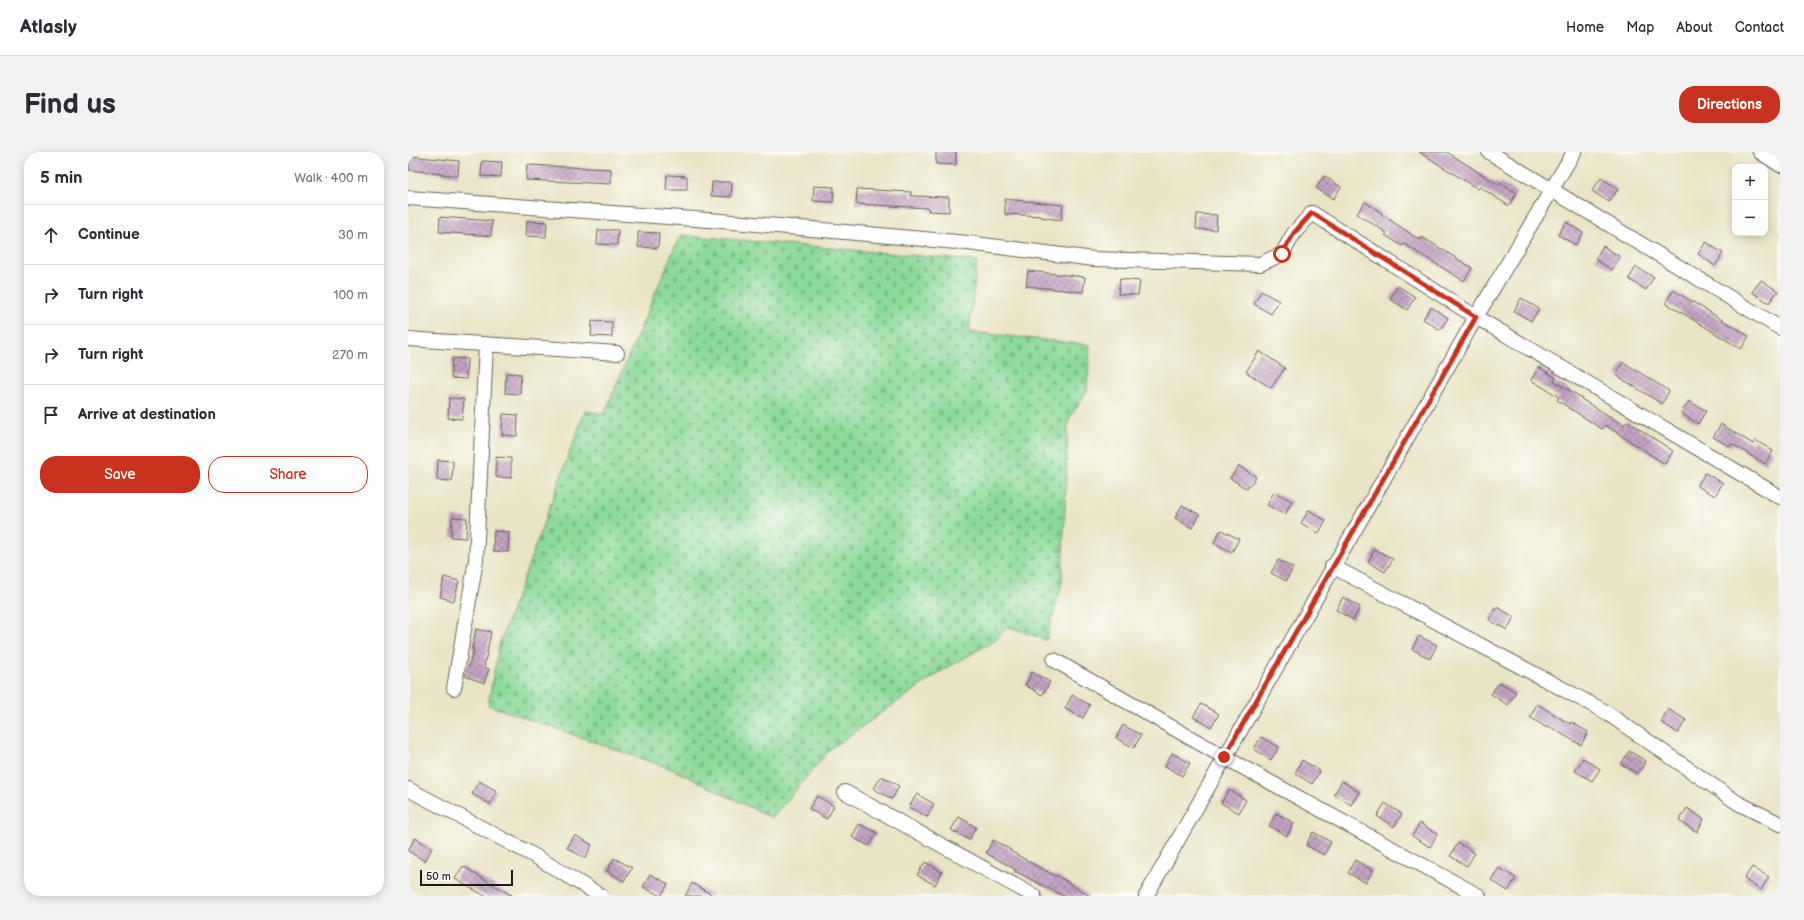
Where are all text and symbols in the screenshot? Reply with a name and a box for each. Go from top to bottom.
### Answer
text: Atlasly [20,16,77,39]
text: Home [1566,19,1604,36]
text: Map [1626,19,1654,36]
text: About [1676,19,1713,36]
text: Contact [1735,19,1784,36]
button: Directions [1679,86,1780,123]
text: Find us [24,88,116,121]
map controls [1732,164,1768,236]
button: + [1732,164,1768,200]
text: 5 min [40,168,83,188]
text: Walk · 400 m [294,170,368,186]
button: − [1732,200,1768,236]
icon: ahead [40,224,62,246]
text: Continue [78,225,140,244]
text: 30 m [338,227,368,243]
route start [1273,245,1291,263]
icon: right [40,284,62,306]
text: Turn right [78,285,143,304]
text: 100 m [333,287,368,303]
icon: right [40,344,62,366]
text: Turn right [78,345,143,364]
text: 270 m [332,347,368,363]
icon: arrive [40,404,62,426]
text: Arrive at destination [78,405,216,424]
button: Save [40,456,200,493]
button: Share [208,456,368,493]
route end [1215,748,1233,766]
scale bar [420,868,513,887]
text: 50 m [426,870,451,883]

